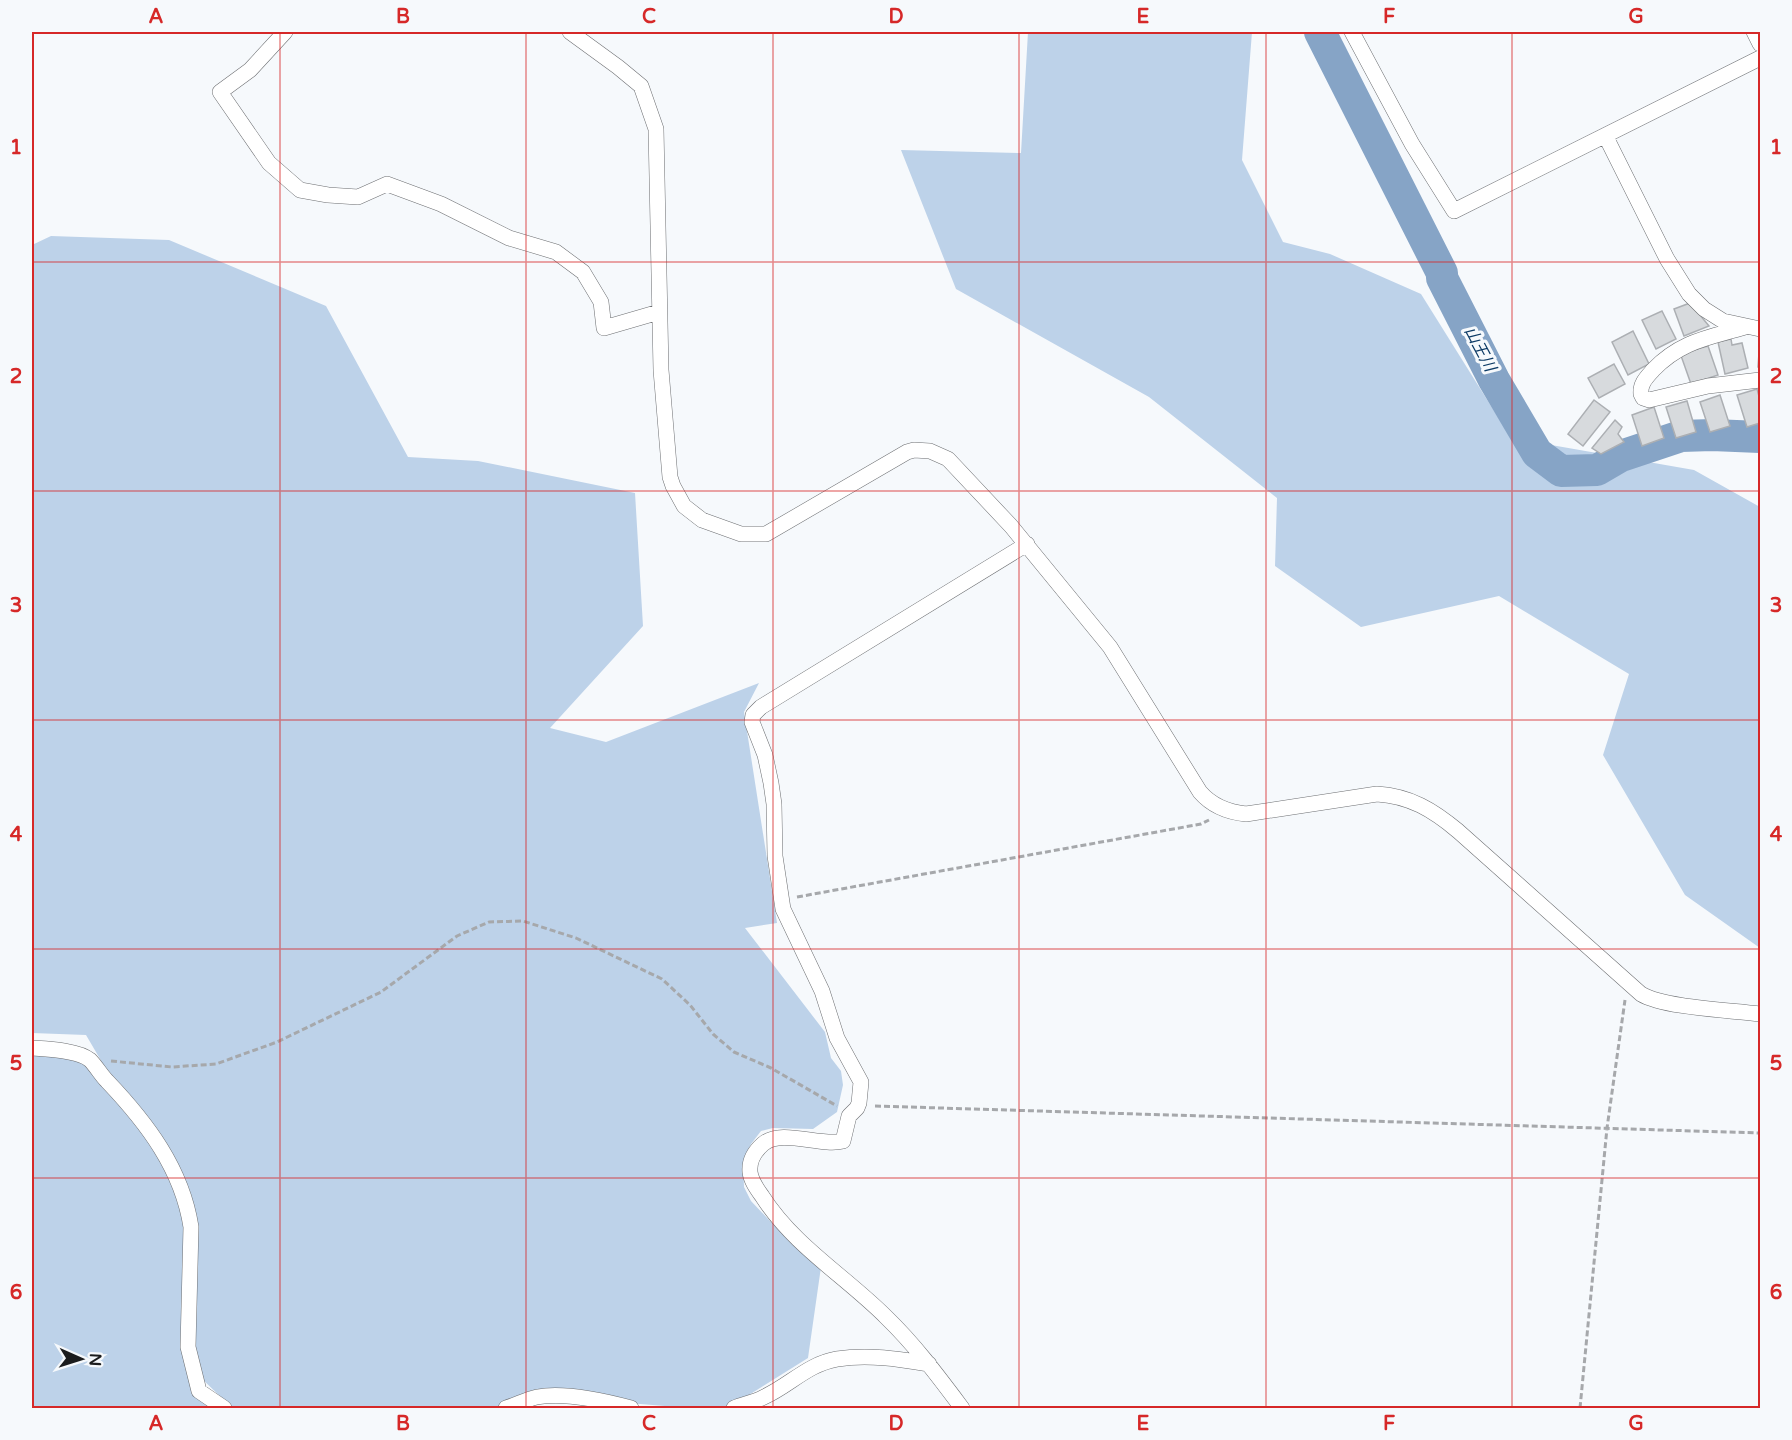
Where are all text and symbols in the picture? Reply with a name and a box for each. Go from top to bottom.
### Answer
text: A [149,5,164,29]
text: B [396,5,410,29]
text: C [642,5,656,29]
text: D [888,5,904,29]
text: E [1137,5,1150,29]
text: F [1383,5,1395,29]
text: G [1628,5,1644,29]
text: 1 [10,136,22,160]
text: 1 [1770,136,1782,160]
water label: 山王川 [1460,323,1501,377]
text: 2 [10,365,22,389]
text: 2 [1770,365,1782,389]
text: 3 [10,594,22,618]
text: 3 [1770,594,1782,618]
text: 4 [10,823,23,847]
text: 4 [1770,823,1783,847]
text: 5 [10,1052,22,1076]
text: 5 [1770,1052,1782,1076]
text: 6 [10,1281,22,1305]
text: 6 [1770,1281,1782,1305]
north arrow [51,1329,111,1389]
text: N [85,1353,105,1367]
text: A [149,1412,164,1436]
text: B [396,1412,410,1436]
text: C [642,1412,656,1436]
text: D [888,1412,904,1436]
text: E [1137,1412,1150,1436]
text: F [1383,1412,1395,1436]
text: G [1628,1412,1644,1436]

